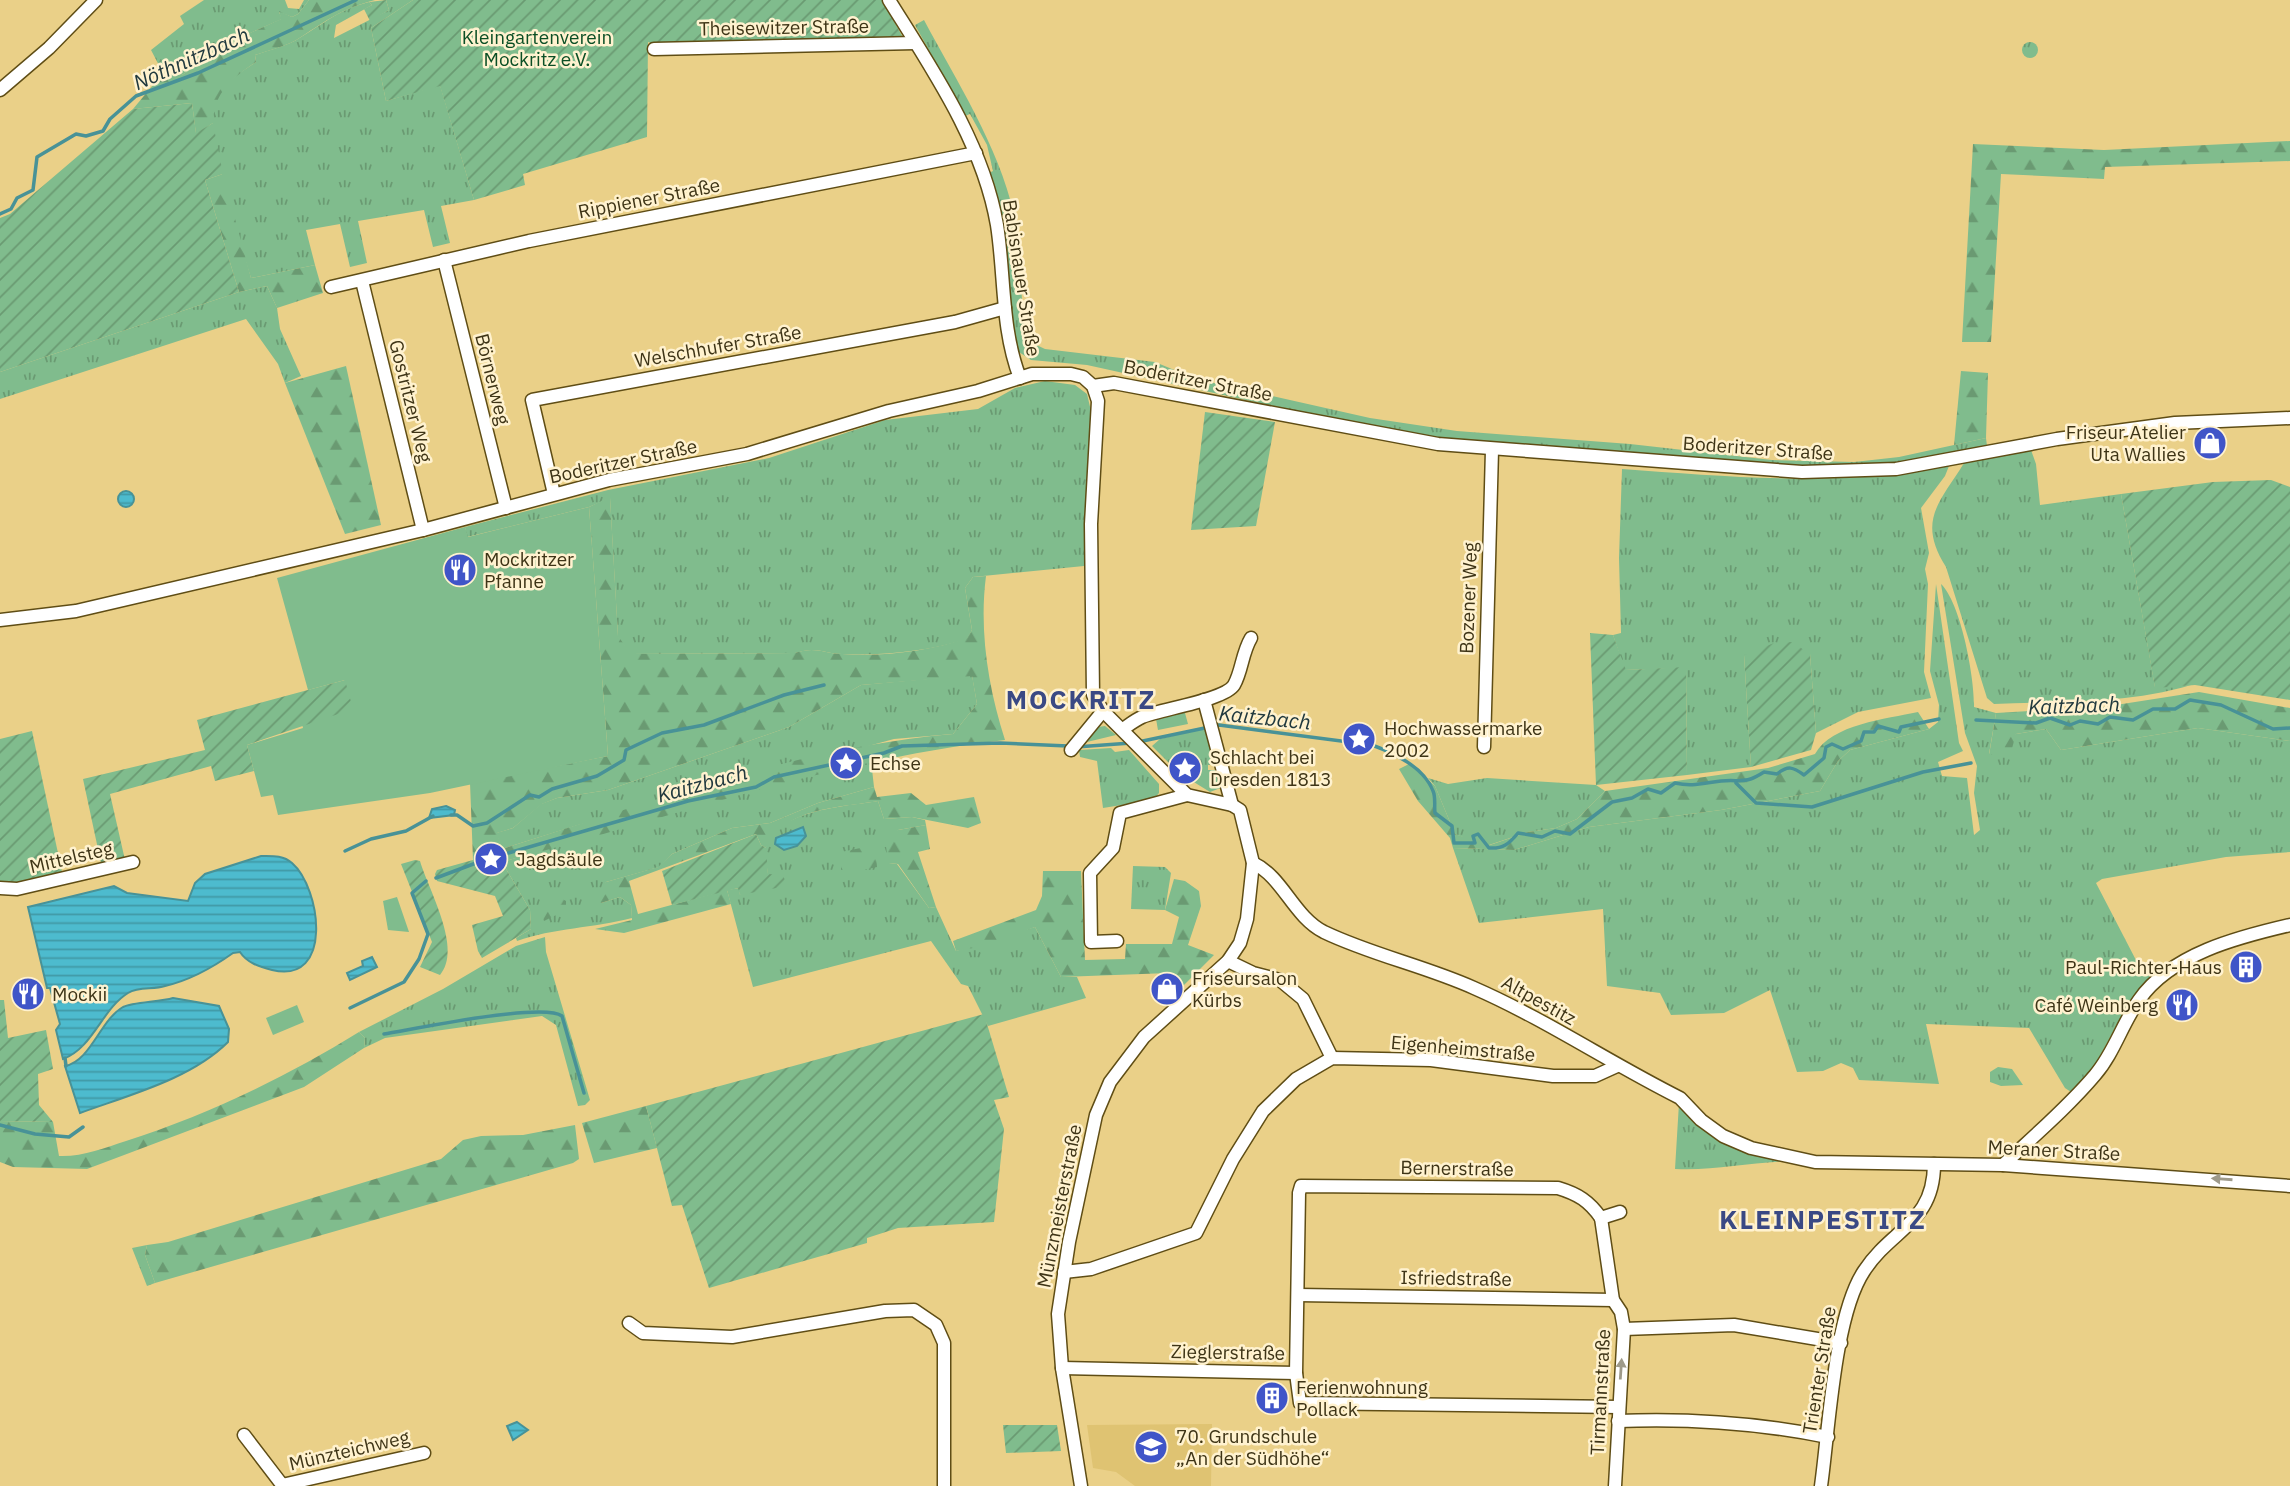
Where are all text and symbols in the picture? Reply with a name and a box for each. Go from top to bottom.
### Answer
street label: Theisewitzer Straße [699,14,869,40]
water label: Nöthnitzbach [129,20,253,96]
park label: Kleingartenverein Mockritz e.V. [462,25,612,71]
street label: Rippiener Straße [576,172,722,224]
street label: Babisnauer Straße [998,198,1046,358]
street label: Welschhufer Straße [633,320,803,372]
street label: Börnerweg [470,331,516,427]
street label: Gostritzer Weg [384,337,438,465]
street label: Boderitzer Straße [1122,354,1274,406]
place label: Friseur Atelier Uta Wallies [2066,420,2186,466]
shop icon: Friseur Atelier Uta Wallies [2191,424,2229,462]
street label: Boderitzer Straße [1682,431,1834,465]
street label: Boderitzer Straße [547,434,699,488]
street label: Bozener Weg [1454,542,1482,654]
place label: Mockritzer Pfanne [484,547,574,593]
restaurant icon: Mockritzer Pfanne [441,551,479,589]
district label: MOCKRITZ [1006,682,1156,716]
water label: Kaitzbach [2027,689,2121,721]
water label: Kaitzbach [1218,698,1312,736]
place label: Hochwassermarke 2002 [1384,716,1543,762]
place icon: Hochwassermarke 2002 [1340,720,1378,758]
place icon: Echse [827,744,865,782]
place label: Schlacht bei Dresden 1813 [1210,745,1332,791]
place icon: Schlacht bei Dresden 1813 [1166,749,1204,787]
place label: Echse [870,751,921,775]
water label: Kaitzbach [654,758,750,808]
street label: Mittelsteg [27,836,115,878]
place icon: Jagdsäule [472,840,510,878]
place label: Jagdsäule [516,847,603,871]
building icon: Paul-Richter-Haus [2227,948,2265,986]
place label: Paul-Richter-Haus [2065,955,2222,979]
place label: Friseursalon Kürbs [1192,966,1297,1012]
shop icon: Friseursalon Kürbs [1148,970,1186,1008]
street label: Altpestitz [1498,970,1581,1030]
restaurant icon: Mockii [9,975,47,1013]
place label: Mockii [52,982,107,1006]
restaurant icon: Café Weinberg [2163,986,2201,1024]
place label: Café Weinberg [2034,993,2158,1017]
street label: Eigenheimstraße [1390,1030,1536,1066]
street label: Münzmeisterstraße [1031,1122,1087,1290]
street label: Meraner Straße [1987,1135,2121,1165]
street label: Bernerstraße [1400,1155,1514,1181]
one-way arrow [2211,1174,2233,1185]
district label: KLEINPESTITZ [1719,1202,1927,1236]
street label: Isfriedstraße [1400,1265,1512,1291]
street label: Trienter Straße [1797,1305,1841,1435]
street label: Tirmannstraße [1585,1328,1615,1456]
street label: Zieglerstraße [1171,1339,1285,1365]
one-way arrow [1616,1358,1627,1380]
place label: Ferienwohnung Pollack [1296,1375,1428,1421]
building icon: Ferienwohnung Pollack [1253,1379,1291,1417]
street label: Münzteichweg [286,1424,412,1476]
place label: 70. Grundschule „An der Südhöhe“ [1176,1424,1330,1470]
school or university icon: 70. Grundschule „An der Südhöhe“ [1132,1428,1170,1466]

